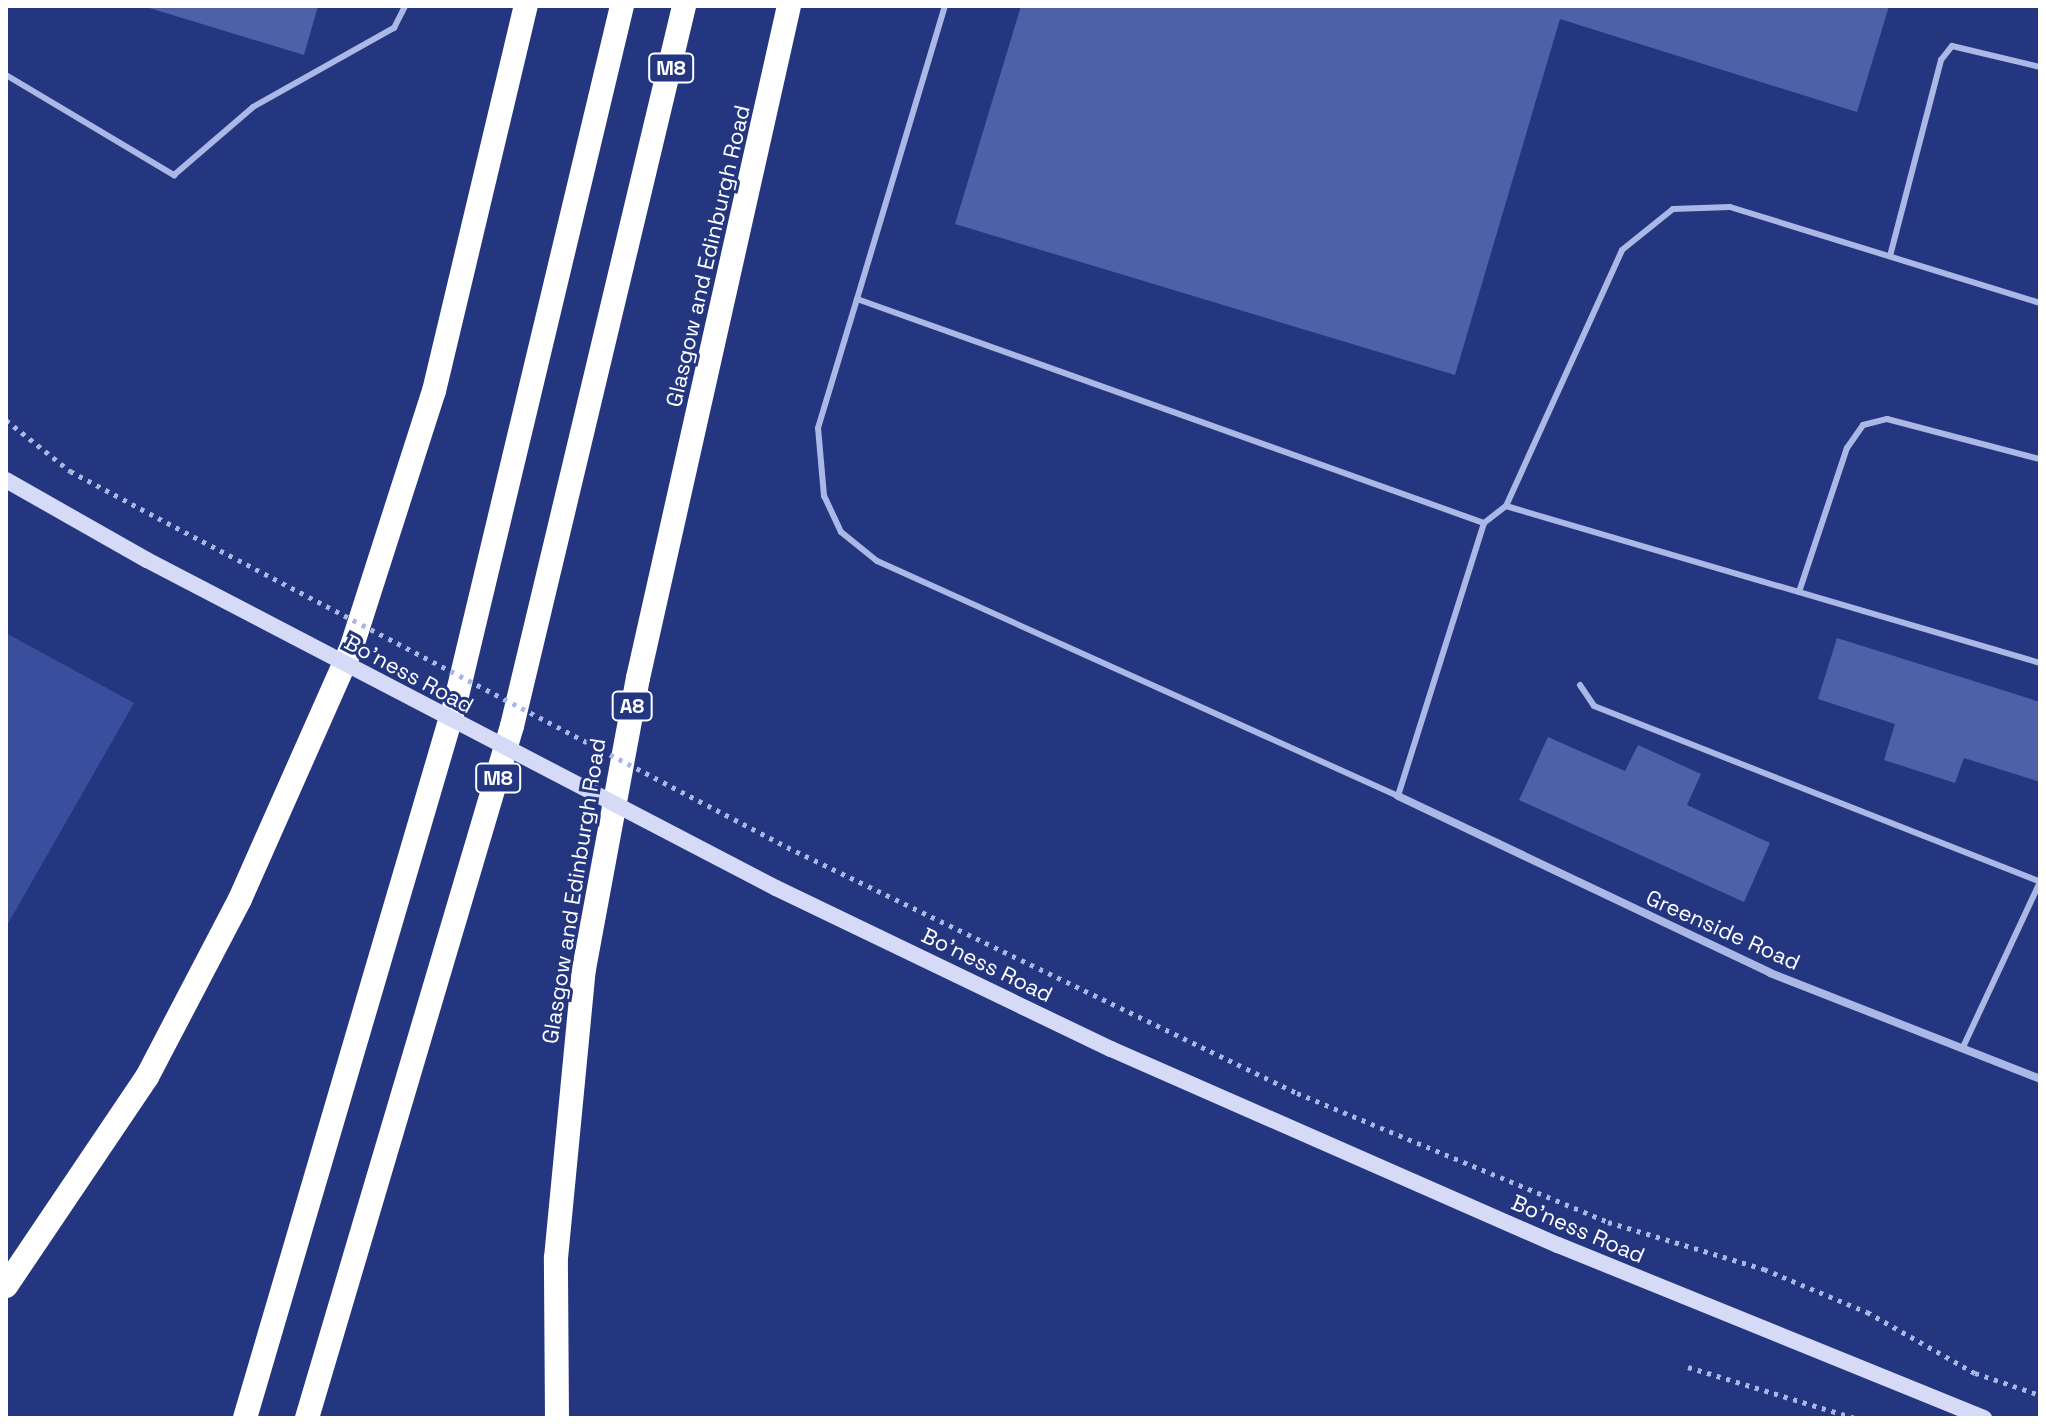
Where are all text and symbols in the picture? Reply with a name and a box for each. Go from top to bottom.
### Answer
road number: M8 [647,52,695,84]
street label: Glasgow and Edinburgh Road [660,102,756,410]
street label: Bo'ness Road [340,629,478,719]
road number: A8 [610,690,654,722]
street label: Glasgow and Edinburgh Road [537,736,611,1046]
road number: M8 [474,762,522,794]
street label: Greenside Road [1642,884,1804,976]
street label: Bo'ness Road [917,922,1057,1008]
street label: Bo'ness Road [1507,1189,1649,1269]

